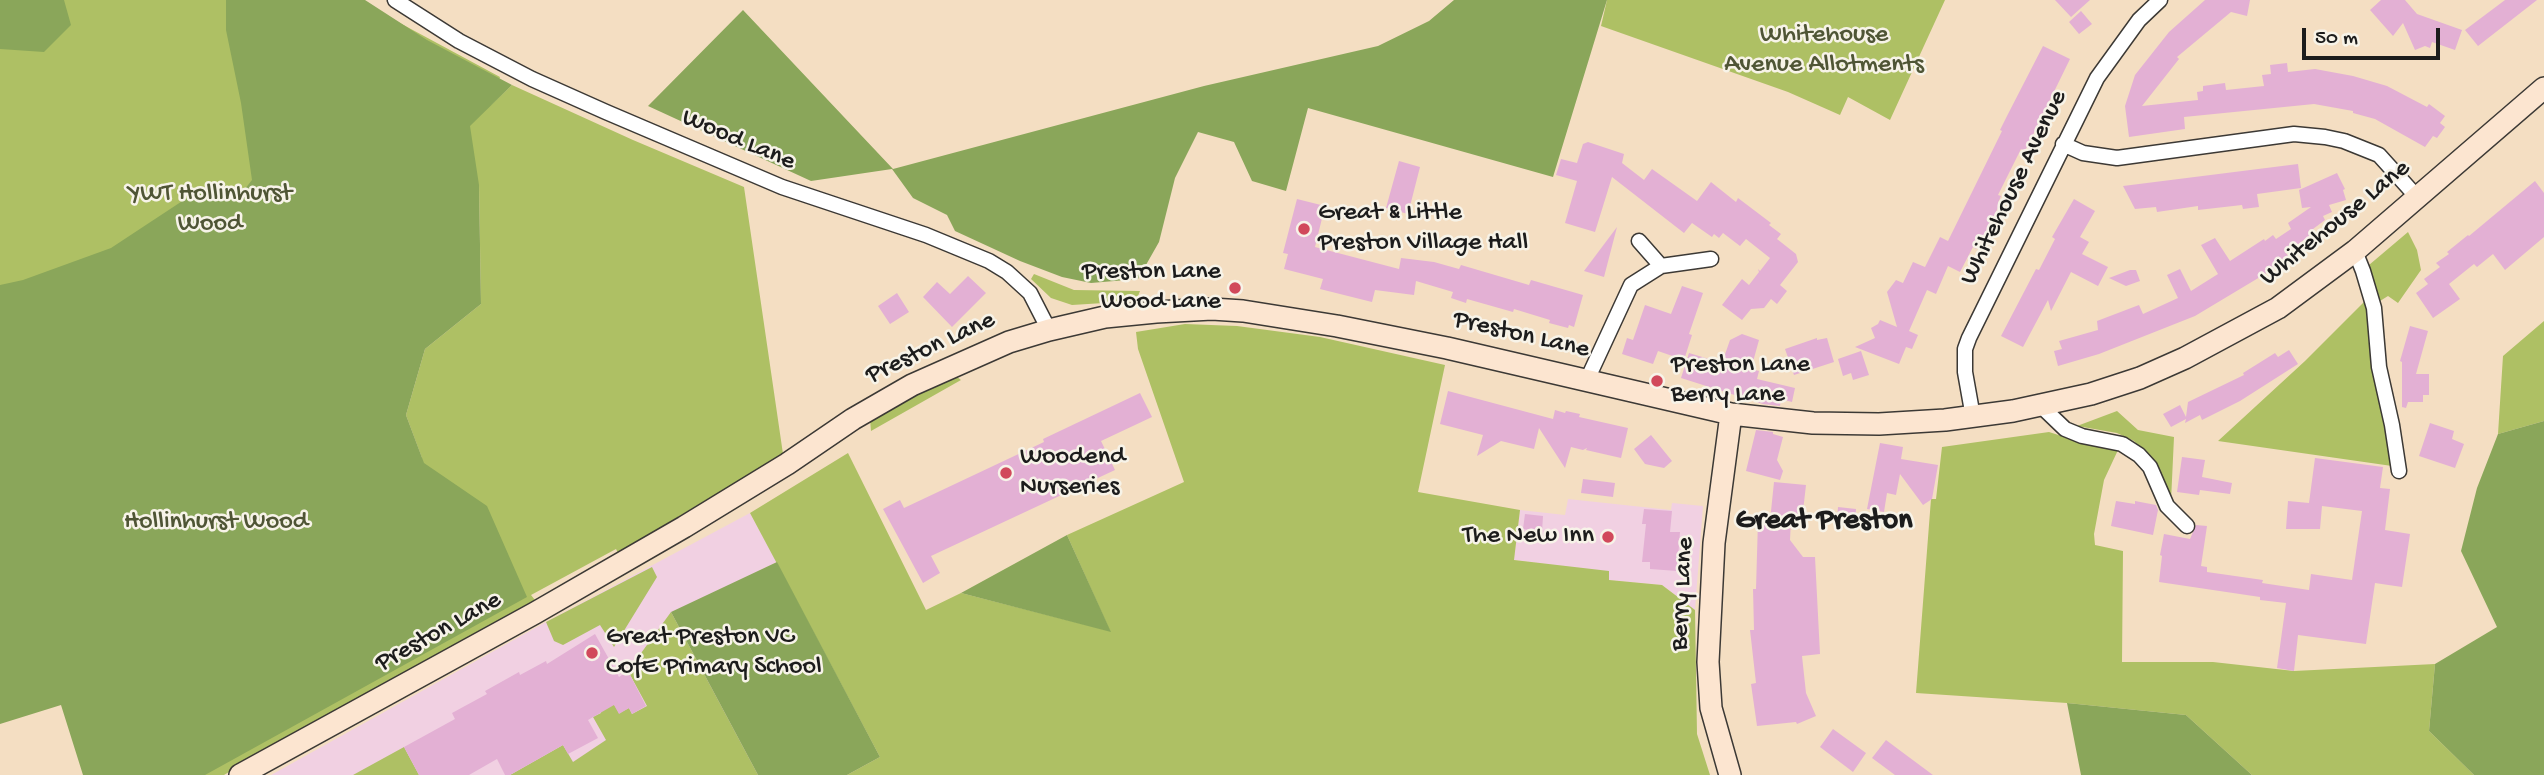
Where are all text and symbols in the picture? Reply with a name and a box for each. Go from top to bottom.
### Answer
scale bar [2306,14,2444,58]
park label: Whitehouse Avenue Allotments [1724,20,1924,82]
text: 50 m [2315,27,2358,52]
street label: Whitehouse Avenue [1954,86,2076,290]
street label: Wood Lane [677,103,799,179]
street label: Whitehouse Lane [2255,154,2417,294]
park label: YWT Hollinhurst Wood [128,179,292,241]
place label: Great & Little Preston Village Hall [1318,198,1528,260]
marker: Great & Little Preston Village Hall [1296,221,1312,237]
place label: Preston Lane Wood Lane [1082,257,1221,318]
marker: Preston Lane Wood Lane [1227,280,1243,296]
street label: Preston Lane [1450,305,1592,367]
street label: Preston Lane [861,306,1001,392]
place label: Preston Lane Berry Lane [1671,350,1810,412]
marker: Preston Lane Berry Lane [1649,373,1665,389]
place label: Woodend Nurseries [1020,442,1125,504]
marker: Woodend Nurseries [998,465,1014,481]
district label: Great Preston [1736,504,1912,540]
park label: Hollinhurst Wood [124,507,308,539]
place label: The New Inn [1463,521,1594,553]
marker: The New Inn [1600,529,1616,545]
street label: Berry Lane [1665,536,1703,652]
street label: Preston Lane [371,586,507,680]
place label: Great Preston VC CofE Primary School [606,622,822,684]
marker: Great Preston VC CofE Primary School [584,645,600,661]

